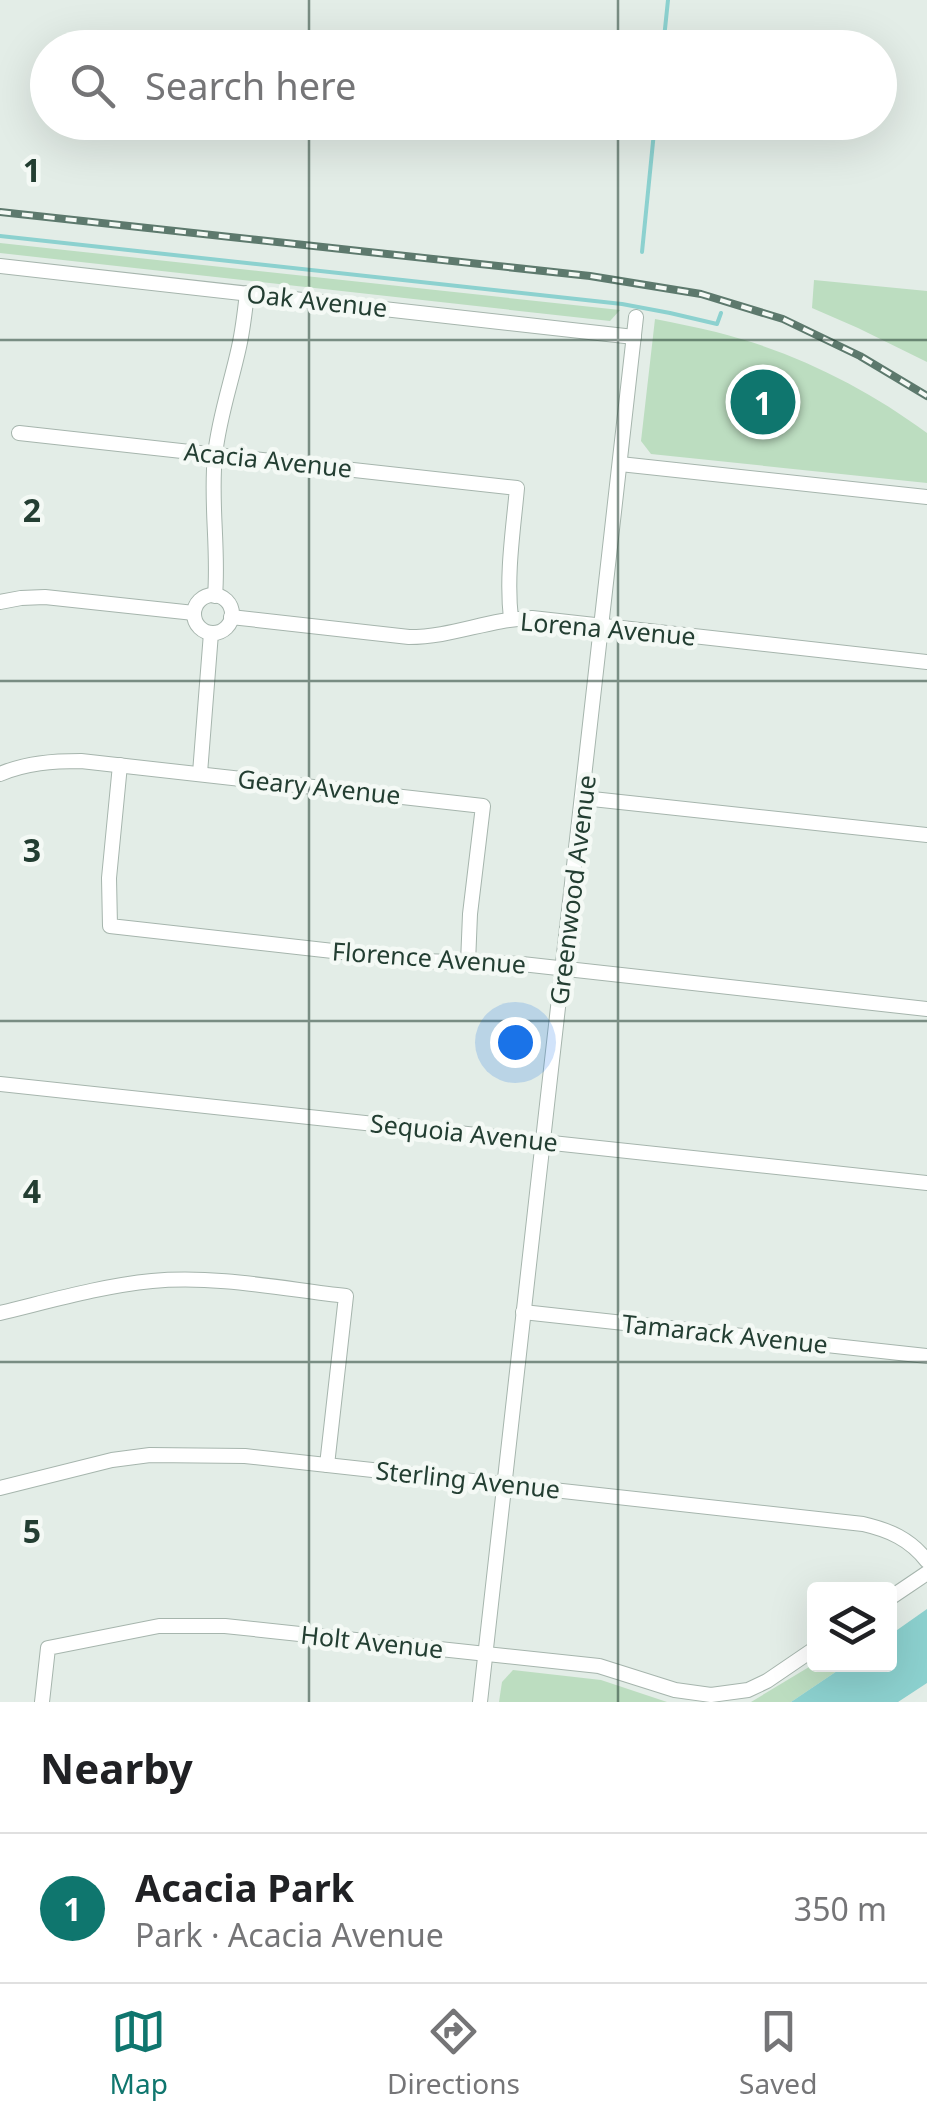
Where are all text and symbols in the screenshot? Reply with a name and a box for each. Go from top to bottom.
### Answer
search box [30,30,897,140]
icon: search [65,58,120,113]
text: Search here [145,59,356,111]
text: 1 [23,148,41,191]
street label: Oak Avenue [245,276,389,324]
pin: 1 [730,364,796,440]
street label: Acacia Avenue [182,433,354,485]
text: 2 [23,488,41,531]
street label: Lorena Avenue [519,603,697,653]
street label: Geary Avenue [236,761,402,811]
street label: Greenwood Avenue [541,773,603,1007]
text: 3 [23,828,41,871]
street label: Florence Avenue [331,933,527,981]
your location [490,1017,541,1068]
street label: Sequoia Avenue [369,1105,560,1159]
text: 4 [23,1169,41,1212]
street label: Tamarack Avenue [620,1305,830,1361]
street label: Sterling Avenue [374,1452,562,1506]
text: 5 [23,1509,41,1552]
map controls [807,1582,897,1672]
button: layers [807,1582,897,1672]
street label: Holt Avenue [299,1617,445,1665]
text: Nearby [40,1739,193,1796]
text: Acacia Park [135,1861,354,1913]
text: 1 [63,1887,82,1930]
text: 350 m [794,1887,887,1930]
text: Park · Acacia Avenue [135,1913,444,1956]
tab: Map [110,2004,168,2102]
tab: Directions [387,2004,520,2102]
tab: Saved [739,2004,817,2102]

